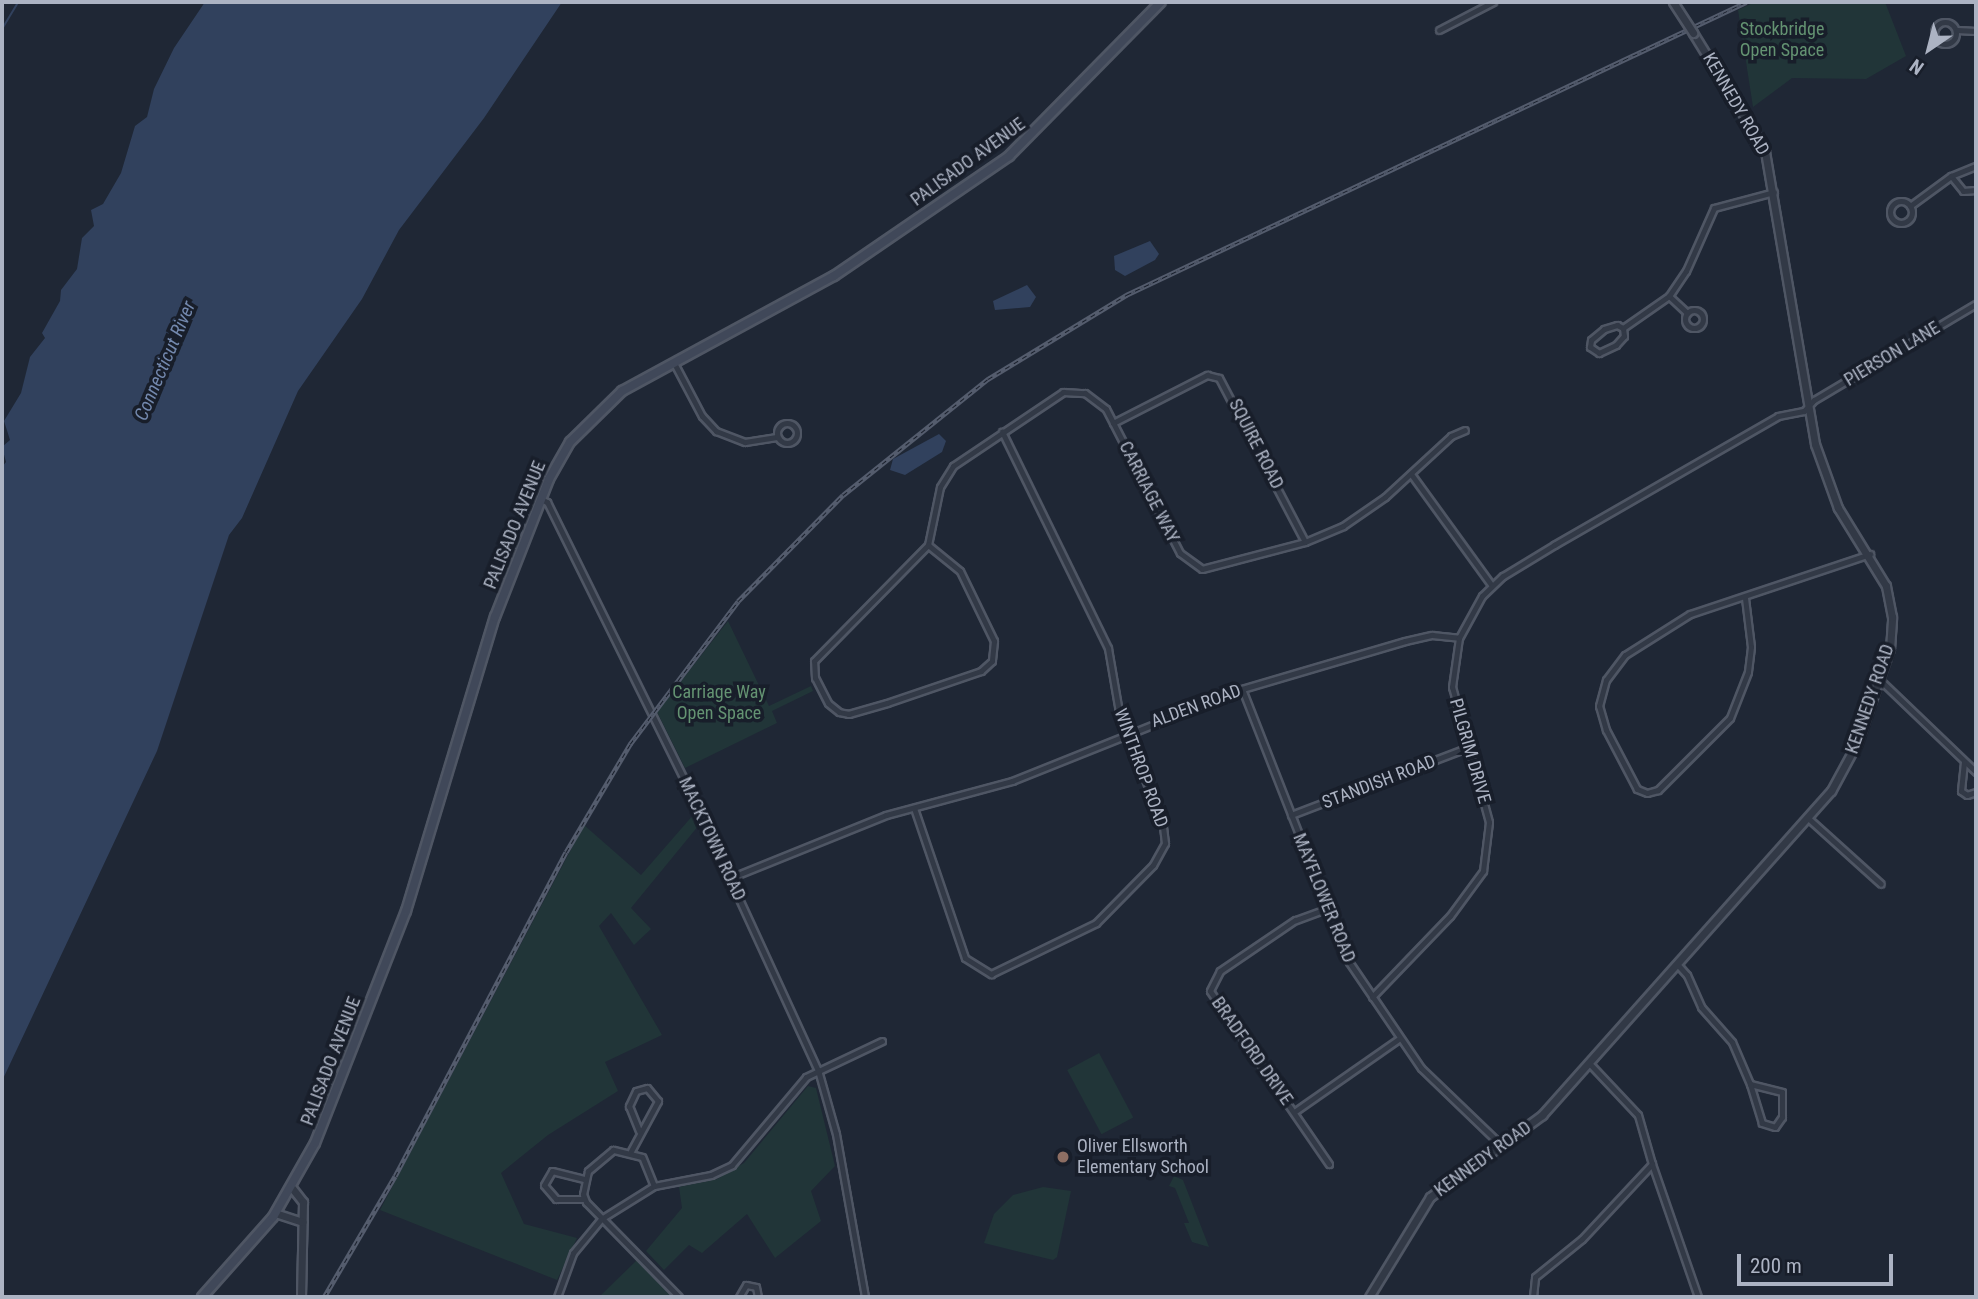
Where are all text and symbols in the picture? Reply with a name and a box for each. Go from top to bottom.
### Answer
north arrow [1894,14,1964,84]
park label: Stockbridge Open Space [1740,19,1824,61]
street label: KENNEDY ROAD [1698,49,1774,159]
text: N [1905,54,1928,79]
street label: PALISADO AVENUE [907,113,1029,211]
water label: Connecticut River [130,298,200,424]
street label: PIERSON LANE [1840,317,1944,391]
street label: SQUIRE ROAD [1224,395,1288,493]
street label: CARRIAGE WAY [1114,438,1184,546]
street label: PALISADO AVENUE [480,458,550,592]
street label: KENNEDY ROAD [1841,641,1899,757]
street label: ALDEN ROAD [1148,680,1244,732]
park label: Carriage Way Open Space [672,682,766,724]
street label: PILGRIM DRIVE [1445,696,1495,806]
street label: WINTHROP ROAD [1109,706,1173,830]
street label: STANDISH ROAD [1319,750,1439,814]
street label: MACKTOWN ROAD [674,774,750,904]
street label: MAYFLOWER ROAD [1288,830,1360,966]
street label: BRADFORD DRIVE [1207,993,1297,1109]
street label: PALISADO AVENUE [297,994,365,1128]
street label: KENNEDY ROAD [1430,1117,1536,1201]
place label: Oliver Ellsworth Elementary School [1077,1136,1209,1178]
marker: Oliver Ellsworth Elementary School [1055,1149,1071,1165]
scale bar [1740,1240,1896,1284]
text: 200 m [1750,1254,1802,1278]

